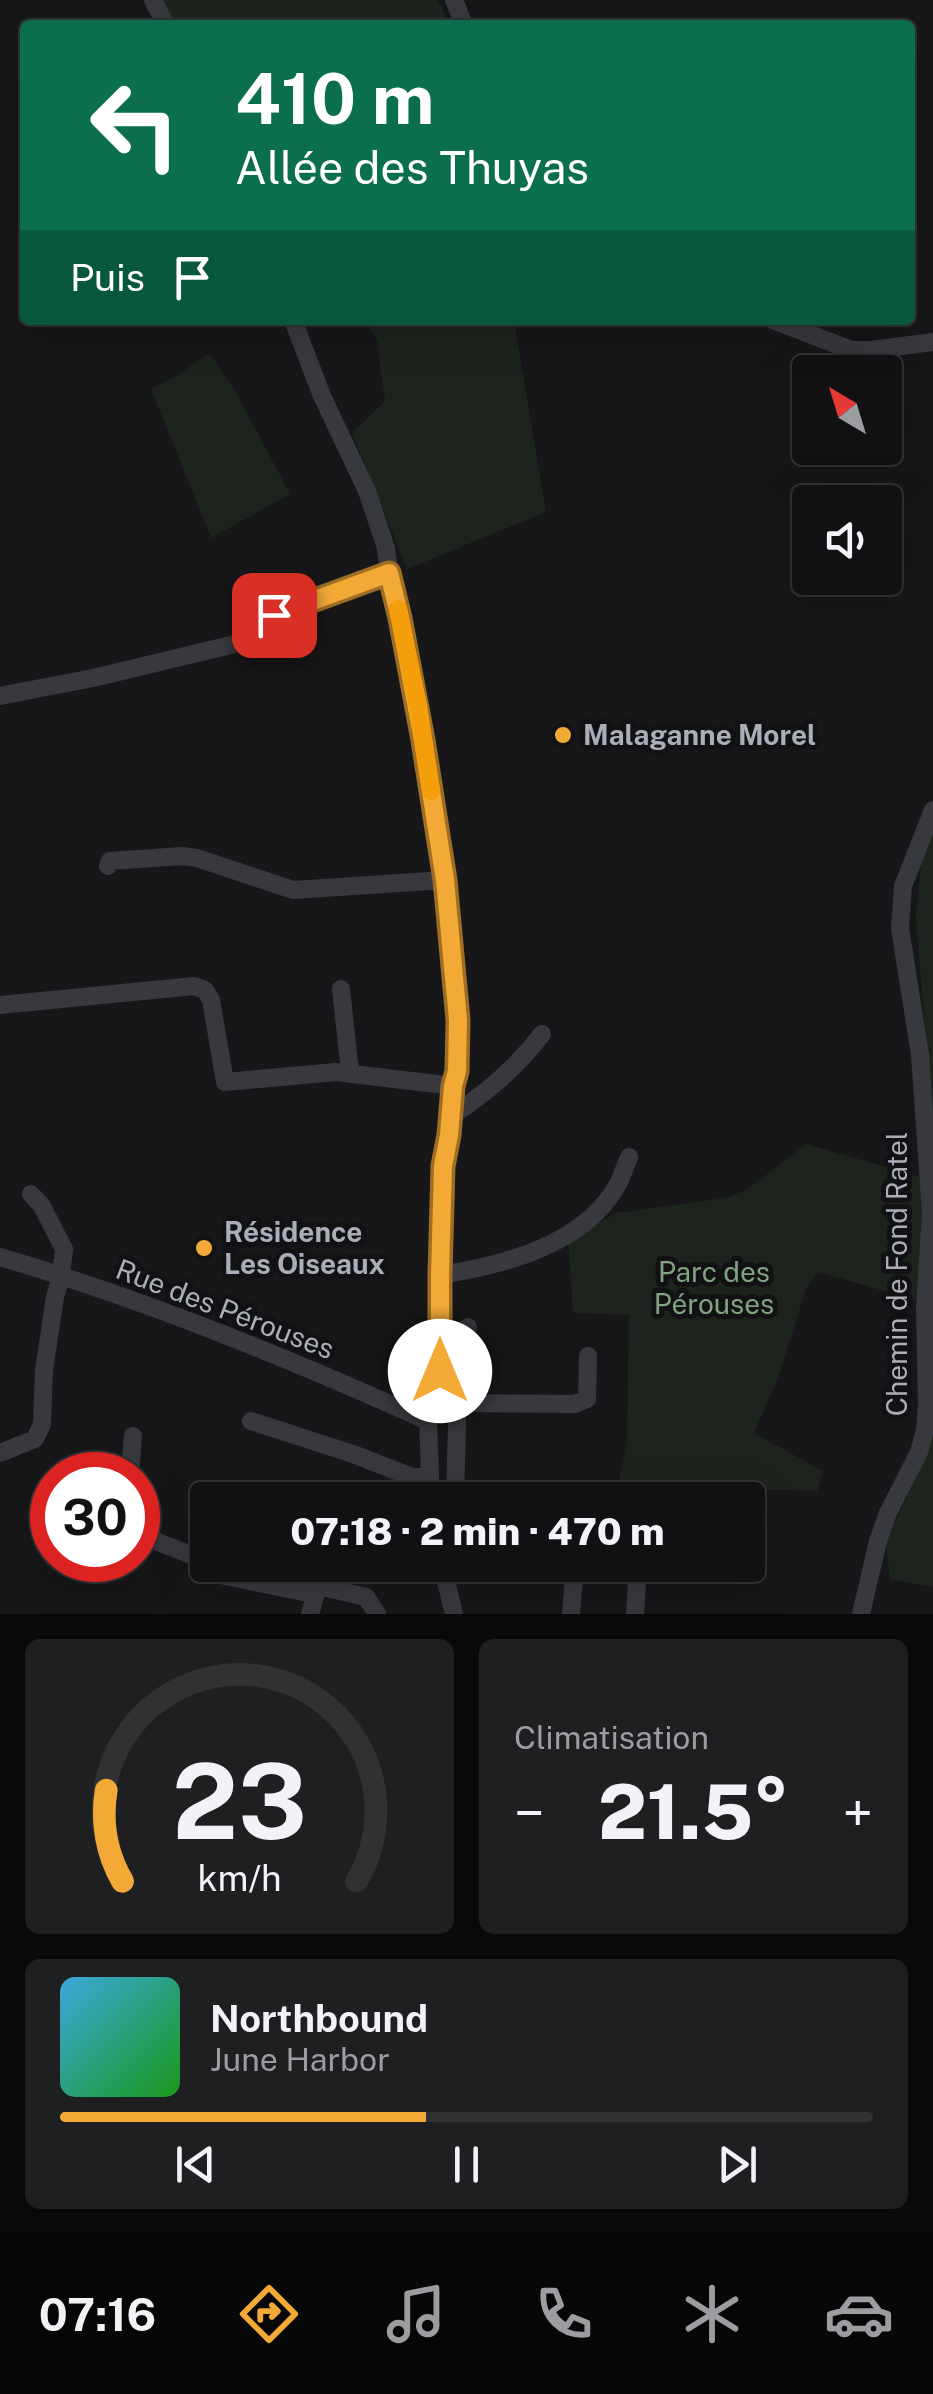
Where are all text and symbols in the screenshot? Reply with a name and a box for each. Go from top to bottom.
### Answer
text: 410 m [235,57,434,140]
icon: left [70,60,200,190]
text: Allée des Thuyas [235,141,589,194]
icon: arrive [165,250,220,305]
text: Puis [70,255,145,300]
north arrow [792,355,902,465]
map controls [792,355,902,595]
button: sound [792,485,902,595]
pin [232,573,317,658]
icon: arrive [247,588,302,643]
place label: Malaganne Morel [583,718,816,751]
marker: Malaganne Morel [552,724,574,746]
street label: Chemin de Fond Ratel [880,1132,913,1416]
place label: Résidence Les Oiseaux [224,1215,385,1280]
marker: Résidence Les Oiseaux [193,1237,215,1259]
street label: Rue des Pérouses [112,1252,339,1365]
park label: Parc des Pérouses [654,1255,774,1320]
position arrow [388,1319,492,1423]
speed limit sign: 30 [30,1452,160,1582]
text: 07:18 · 2 min · 470 m [290,1509,665,1554]
text: Climatisation [514,1719,709,1756]
text: 23 [172,1740,307,1862]
text: 21.5° [598,1768,789,1856]
text: − [514,1781,545,1845]
text: + [843,1781,873,1845]
text: km/h [197,1857,282,1899]
text: Northbound [210,1996,428,2041]
text: June Harbor [210,2041,390,2078]
icon: previous [168,2137,223,2192]
icon: pause [439,2137,494,2192]
icon: next [710,2137,765,2192]
icon: directions [234,2279,304,2349]
icon: music [381,2279,451,2349]
icon: phone [529,2279,599,2349]
icon: climate [677,2279,747,2349]
icon: car [824,2279,894,2349]
text: 07:16 [39,2288,156,2341]

